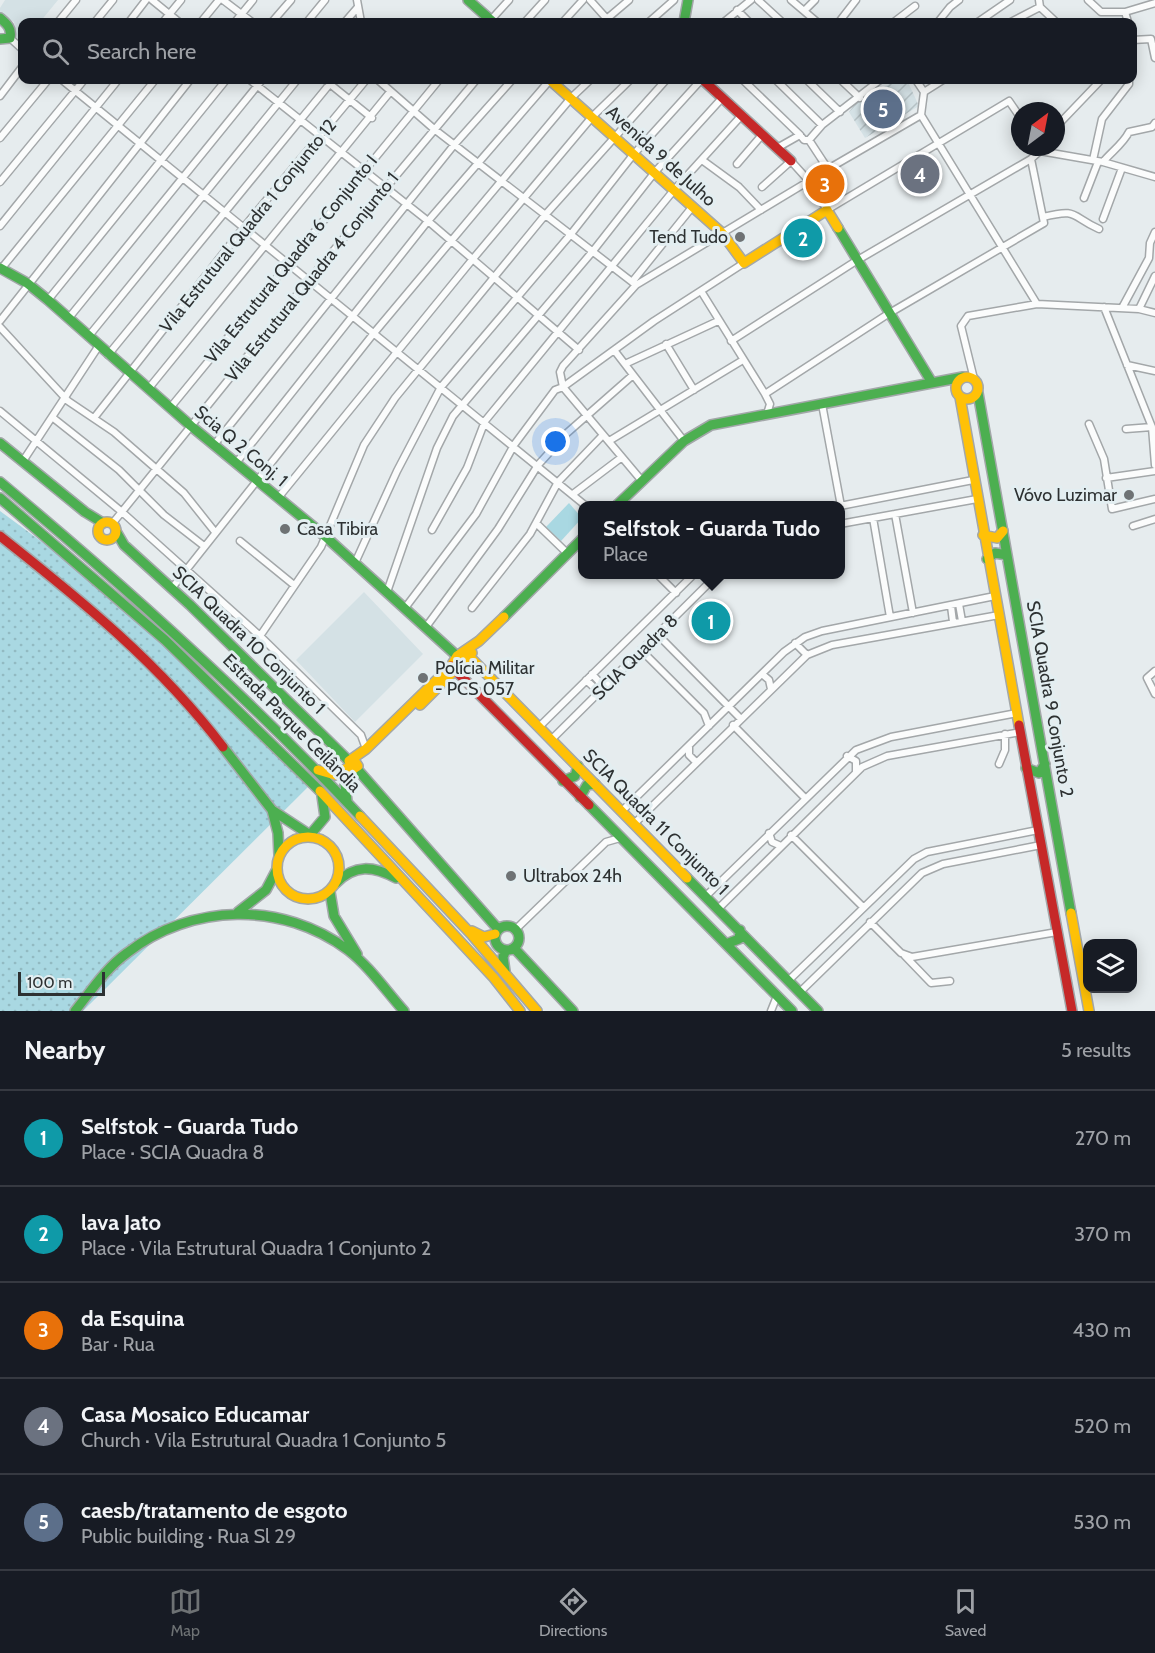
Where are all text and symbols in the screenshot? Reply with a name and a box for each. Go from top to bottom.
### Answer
search box [18,18,1137,84]
icon: search [39,35,72,68]
text: Search here [87,38,196,65]
pin: 5 [864,86,902,132]
street label: Avenida 9 de Julho [602,101,721,211]
north arrow [1011,102,1065,156]
street label: Vila Estrutural Quadra 1 Conjunto 12 [155,115,341,337]
street label: Vila Estrutural Quadra 6 Conjunto I [200,150,382,368]
pin: 4 [900,152,940,196]
pin: 3 [806,162,844,207]
street label: Vila Estrutural Quadra 4 Conjunto 1 [221,168,403,386]
pin: 2 [784,216,822,260]
place label: Tend Tudo [649,226,728,248]
marker: Tend Tudo [733,230,747,244]
street label: Scia Q 2 Conj. 1 [190,401,292,491]
your location [541,427,570,456]
place label: Vóvo Luzimar [1014,484,1117,506]
marker: Vóvo Luzimar [1122,488,1136,502]
popup [578,501,845,579]
text: Selfstok - Guarda Tudo [603,515,820,542]
place label: Casa Tibira [297,518,378,540]
marker: Casa Tibira [278,522,292,536]
text: Place [603,542,648,566]
street label: SCIA Quadra 10 Conjunto 1 [168,561,330,719]
pin: 1 [692,598,730,644]
street label: SCIA Quadra 9 Conjunto 2 [1022,599,1078,799]
street label: SCIA Quadra 8 [588,610,682,704]
street label: Estrada Parque Ceilândia [218,649,366,797]
place label: Polícia Militar - PCS 057 [435,657,535,700]
marker: Polícia Militar - PCS 057 [416,671,430,685]
street label: SCIA Quadra 11 Conjunto 1 [579,745,733,899]
place label: Ultrabox 24h [523,865,622,887]
marker: Ultrabox 24h [504,869,518,883]
map controls [1083,939,1137,993]
button: layers [1083,939,1137,993]
scale bar [18,969,105,996]
text: 100 m [27,973,72,992]
text: Nearby [24,1034,105,1066]
text: 5 results [1061,1038,1131,1062]
text: Selfstok - Guarda Tudo [81,1113,298,1140]
text: 1 [40,1126,47,1150]
text: 270 m [1075,1126,1131,1150]
text: Place · SCIA Quadra 8 [81,1140,264,1164]
text: lava Jato [81,1209,161,1236]
text: 2 [38,1222,49,1246]
text: 370 m [1074,1222,1131,1246]
text: Place · Vila Estrutural Quadra 1 Conjunto 2 [81,1236,431,1260]
text: da Esquina [81,1305,184,1332]
text: 3 [38,1318,49,1342]
text: 430 m [1073,1318,1131,1342]
text: Bar · Rua [81,1332,155,1356]
text: Casa Mosaico Educamar [81,1401,309,1428]
text: 4 [37,1414,50,1438]
text: 520 m [1074,1414,1131,1438]
text: Church · Vila Estrutural Quadra 1 Conjunto 5 [81,1428,446,1452]
text: caesb/tratamento de esgoto [81,1497,348,1524]
text: 5 [38,1510,49,1534]
text: 530 m [1073,1510,1131,1534]
text: Public building · Rua Sl 29 [81,1524,296,1548]
tab: Map [169,1585,202,1640]
tab: Directions [539,1585,607,1640]
tab: Saved [945,1585,986,1640]

